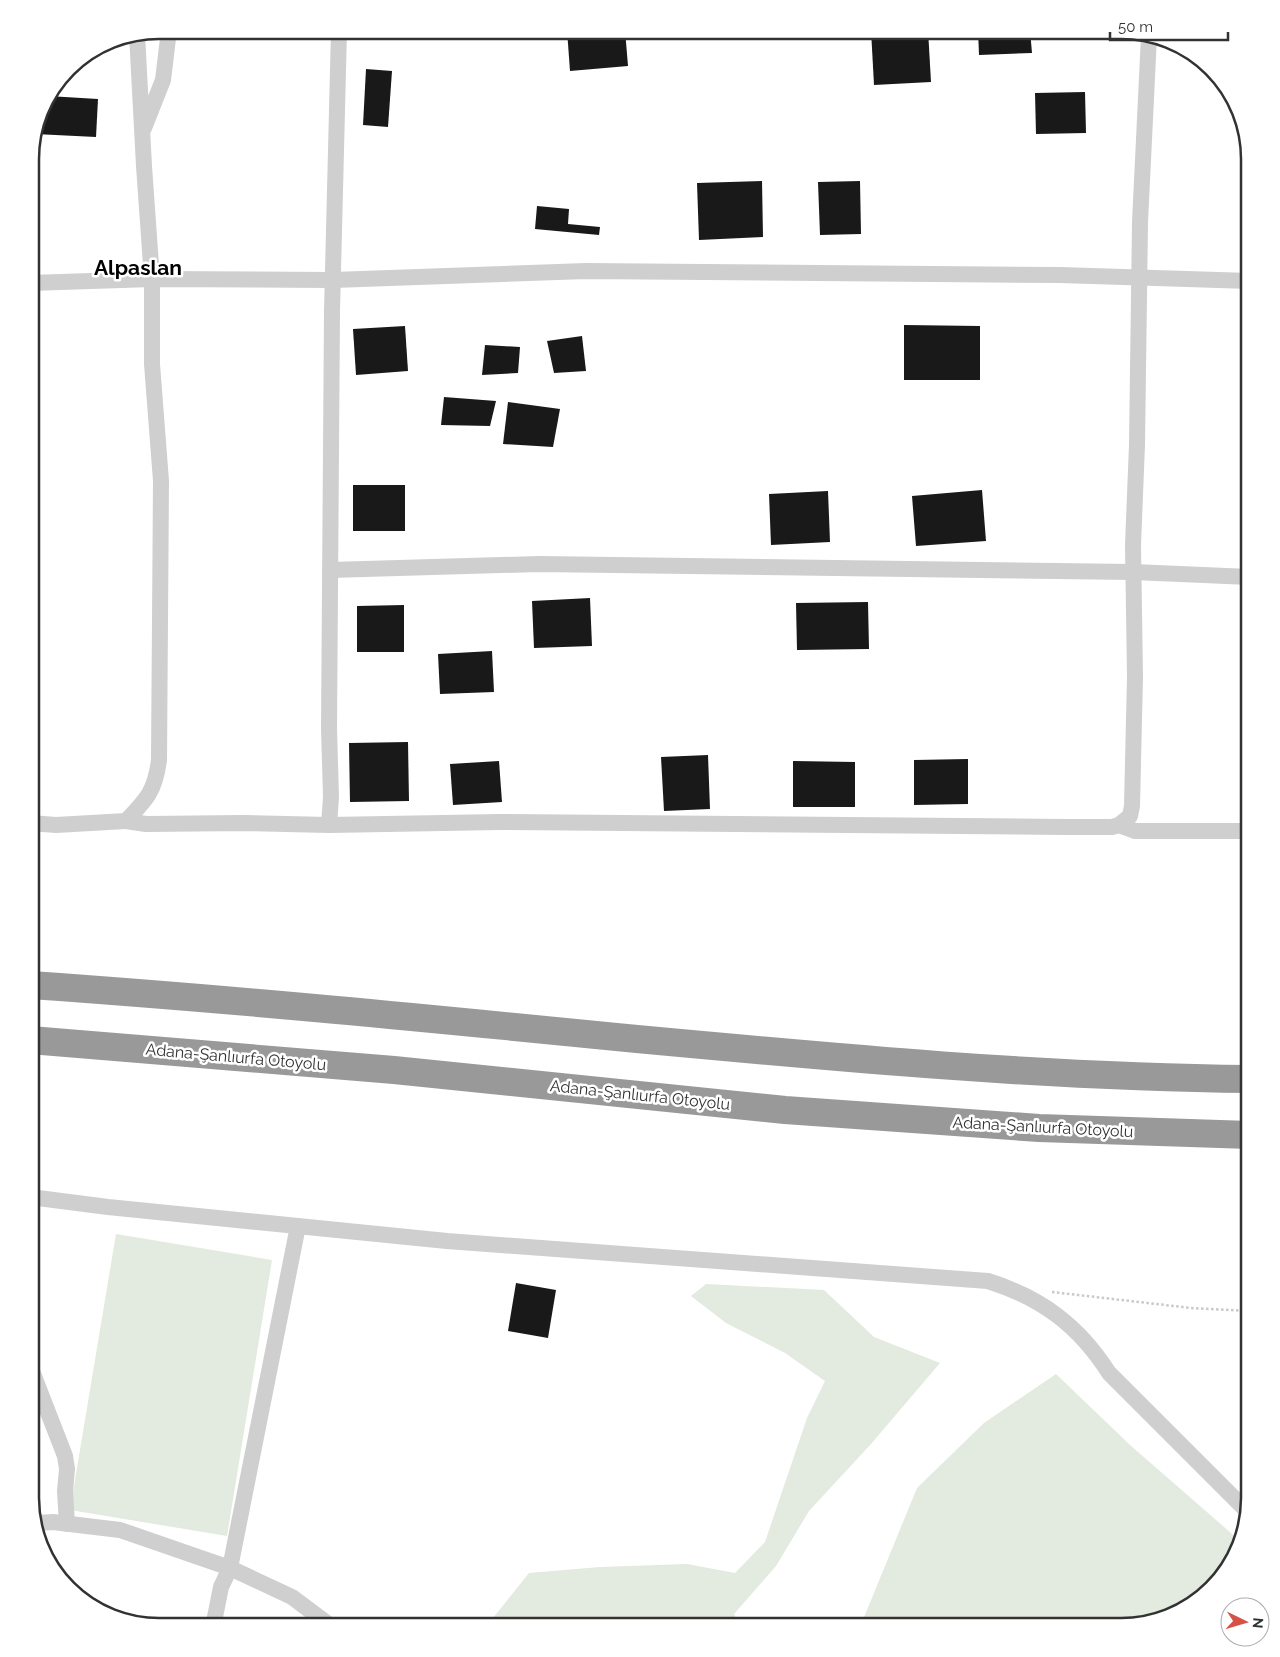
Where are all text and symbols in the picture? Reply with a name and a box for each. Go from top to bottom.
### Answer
scale bar [1110,10,1228,42]
text: 50 m [1118,18,1153,36]
district label: Alpaslan [94,255,182,280]
street label: Adana-Şanlıurfa Otoyolu [145,1040,327,1074]
street label: Adana-Şanlıurfa Otoyolu [549,1076,731,1114]
street label: Adana-Şanlıurfa Otoyolu [952,1113,1134,1141]
north arrow [1220,1597,1270,1647]
text: N [1250,1617,1266,1629]

